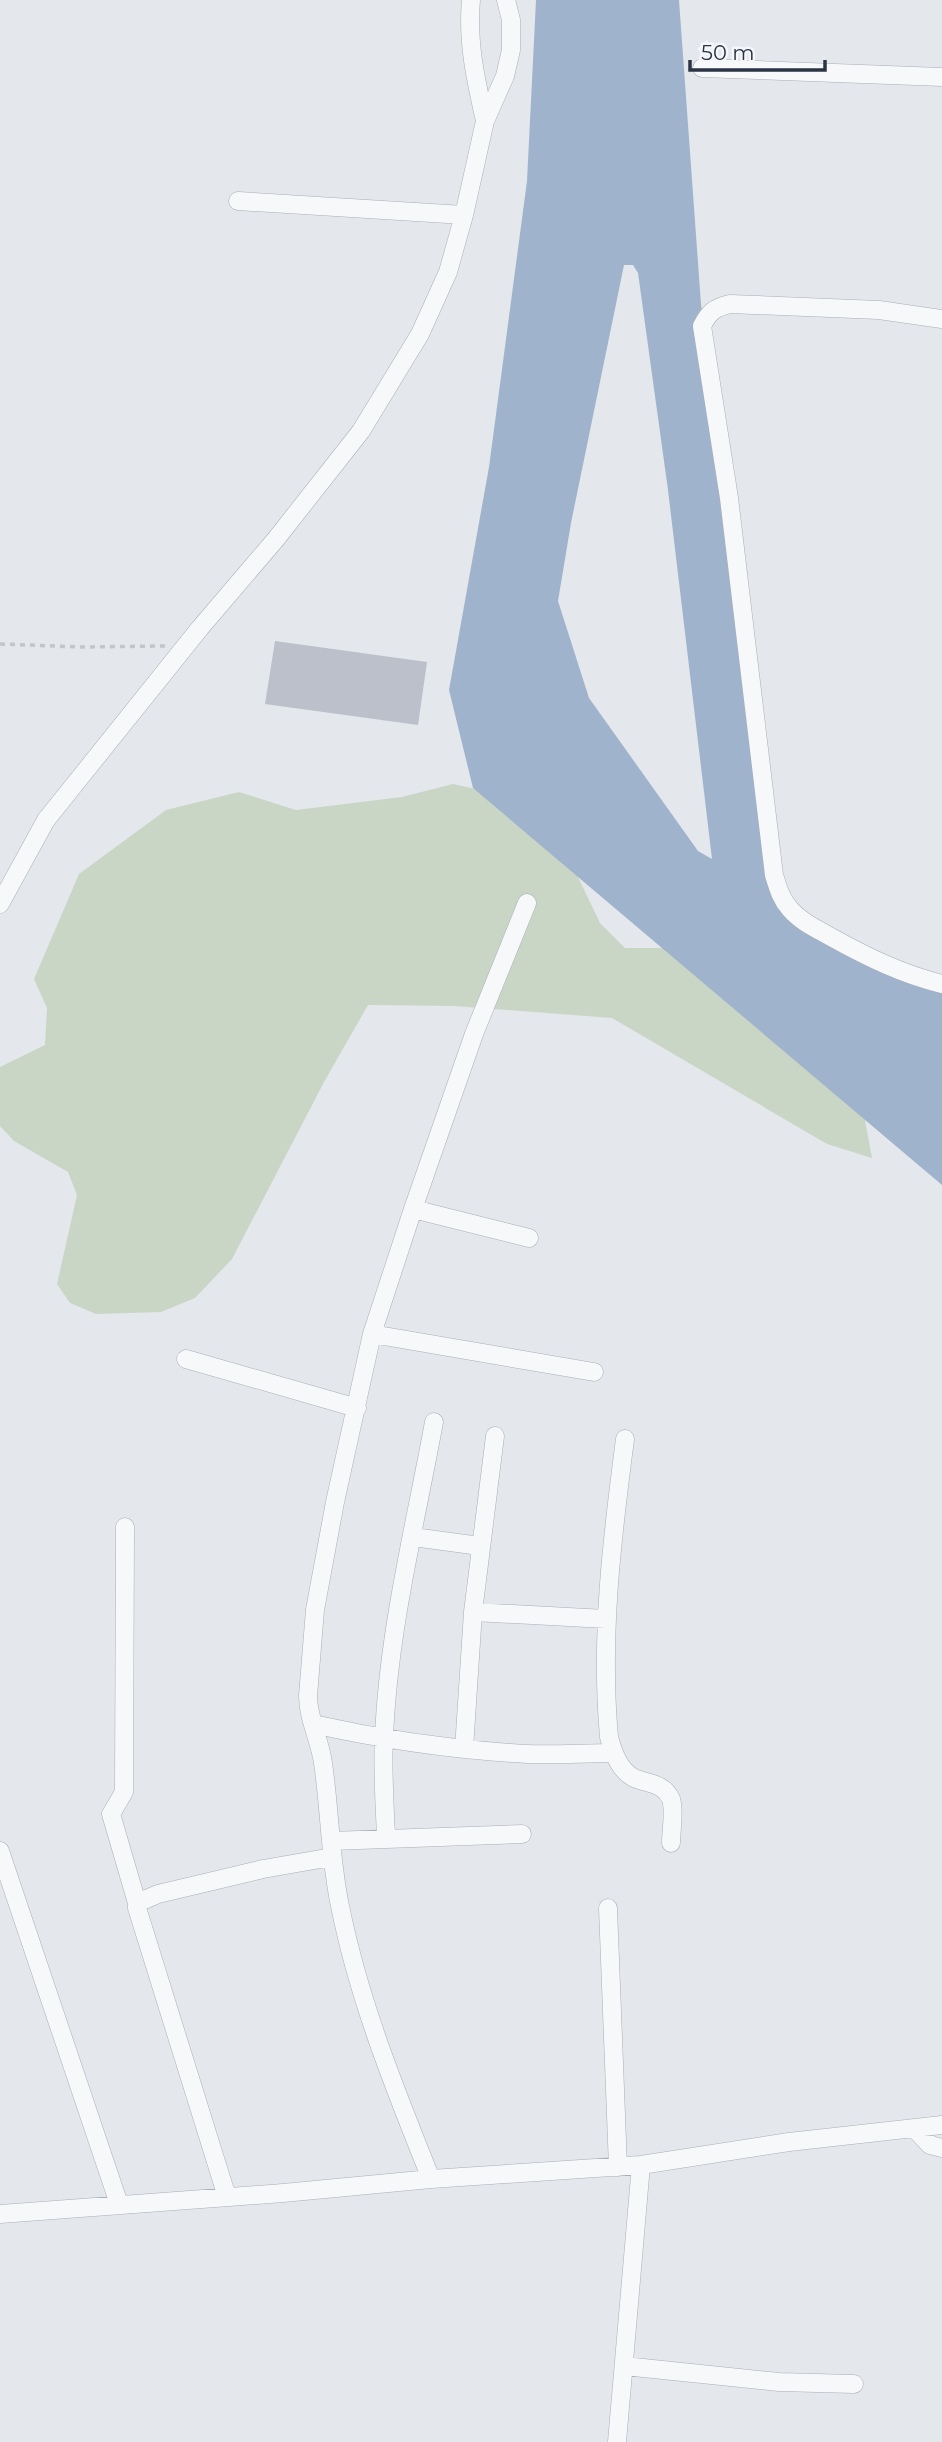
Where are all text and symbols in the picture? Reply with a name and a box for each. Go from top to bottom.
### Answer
scale bar [690,28,825,72]
text: 50 m [701,40,755,65]

